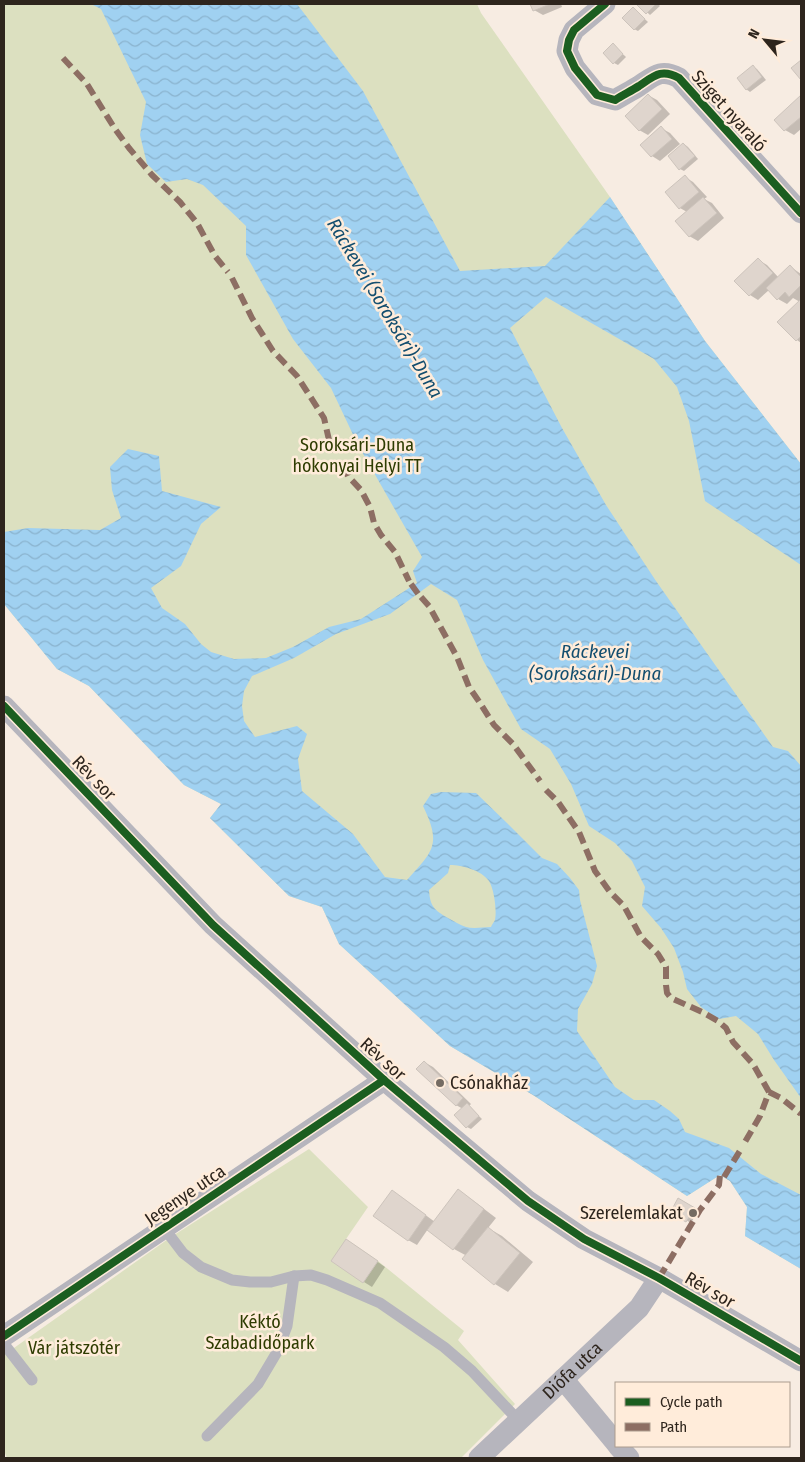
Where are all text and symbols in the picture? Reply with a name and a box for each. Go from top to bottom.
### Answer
north arrow [740,15,790,65]
text: N [745,26,764,42]
street label: Sziget nyaraló [687,66,771,156]
water label: Ráckevei (Soroksári)-Duna [322,214,448,402]
park label: Soroksári-Duna hókonyai Helyi TT [292,434,422,477]
water label: Ráckevei (Soroksári)-Duna [529,640,661,685]
street label: Rév sor [67,751,121,806]
street label: Rév sor [356,1033,411,1086]
place label: Csónakház [450,1072,528,1094]
marker: Csónakház [434,1077,446,1089]
street label: Jegenye utca [140,1160,230,1230]
place label: Szerelemlakat [580,1202,683,1224]
marker: Szerelemlakat [687,1207,699,1219]
street label: Rév sor [681,1267,740,1313]
park label: Kéktó Szabadidőpark [206,1311,315,1354]
park label: Vár játszótér [28,1337,121,1359]
street label: Diófa utca [538,1337,607,1404]
legend [615,1382,790,1447]
text: Cycle path [660,1393,723,1411]
text: Path [660,1418,687,1436]

